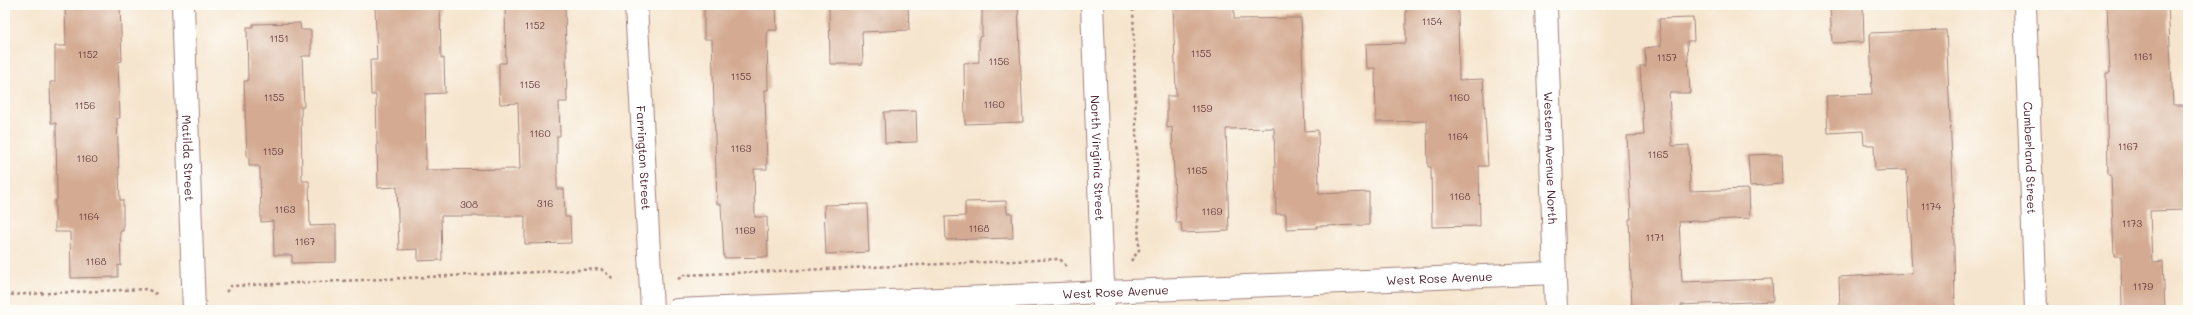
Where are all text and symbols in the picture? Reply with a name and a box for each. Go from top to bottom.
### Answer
house number: 1154 [1422,14,1442,28]
house number: 1152 [525,18,545,32]
house number: 1151 [269,31,289,45]
house number: 1155 [1191,46,1211,60]
house number: 1152 [78,47,98,61]
house number: 1161 [2133,49,2153,63]
house number: 1157 [1657,50,1678,64]
house number: 1156 [989,54,1009,68]
house number: 1155 [731,69,751,83]
house number: 1156 [520,77,540,91]
house number: 1155 [264,90,284,104]
house number: 1160 [1448,90,1470,104]
street label: Western Avenue North [1541,91,1561,225]
street label: North Virginia Street [1088,95,1108,221]
house number: 1160 [983,97,1005,111]
house number: 1156 [75,98,95,112]
house number: 1159 [1192,101,1212,115]
street label: Cumberland Street [2020,101,2041,215]
street label: Farrington Street [633,105,655,210]
street label: Matilda Street [179,115,198,201]
house number: 1160 [529,126,551,140]
house number: 1164 [1448,129,1469,143]
house number: 1167 [2118,139,2139,153]
house number: 1163 [731,141,752,155]
house number: 1159 [263,144,283,158]
house number: 1165 [1648,147,1669,161]
house number: 1160 [76,151,98,165]
house number: 1165 [1187,163,1208,177]
house number: 1168 [1449,189,1471,203]
house number: 316 [537,196,553,210]
house number: 308 [460,197,478,211]
house number: 1174 [1921,199,1941,213]
house number: 1163 [275,202,296,216]
house number: 1169 [1202,204,1223,218]
house number: 1164 [79,209,100,223]
house number: 1173 [2122,216,2142,230]
house number: 1168 [968,221,990,235]
house number: 1169 [735,223,756,237]
house number: 1171 [1646,230,1664,244]
house number: 1167 [295,234,316,248]
house number: 1168 [85,254,107,268]
street label: West Rose Avenue [1386,268,1493,288]
house number: 1179 [2133,279,2153,293]
street label: West Rose Avenue [1062,281,1169,302]

